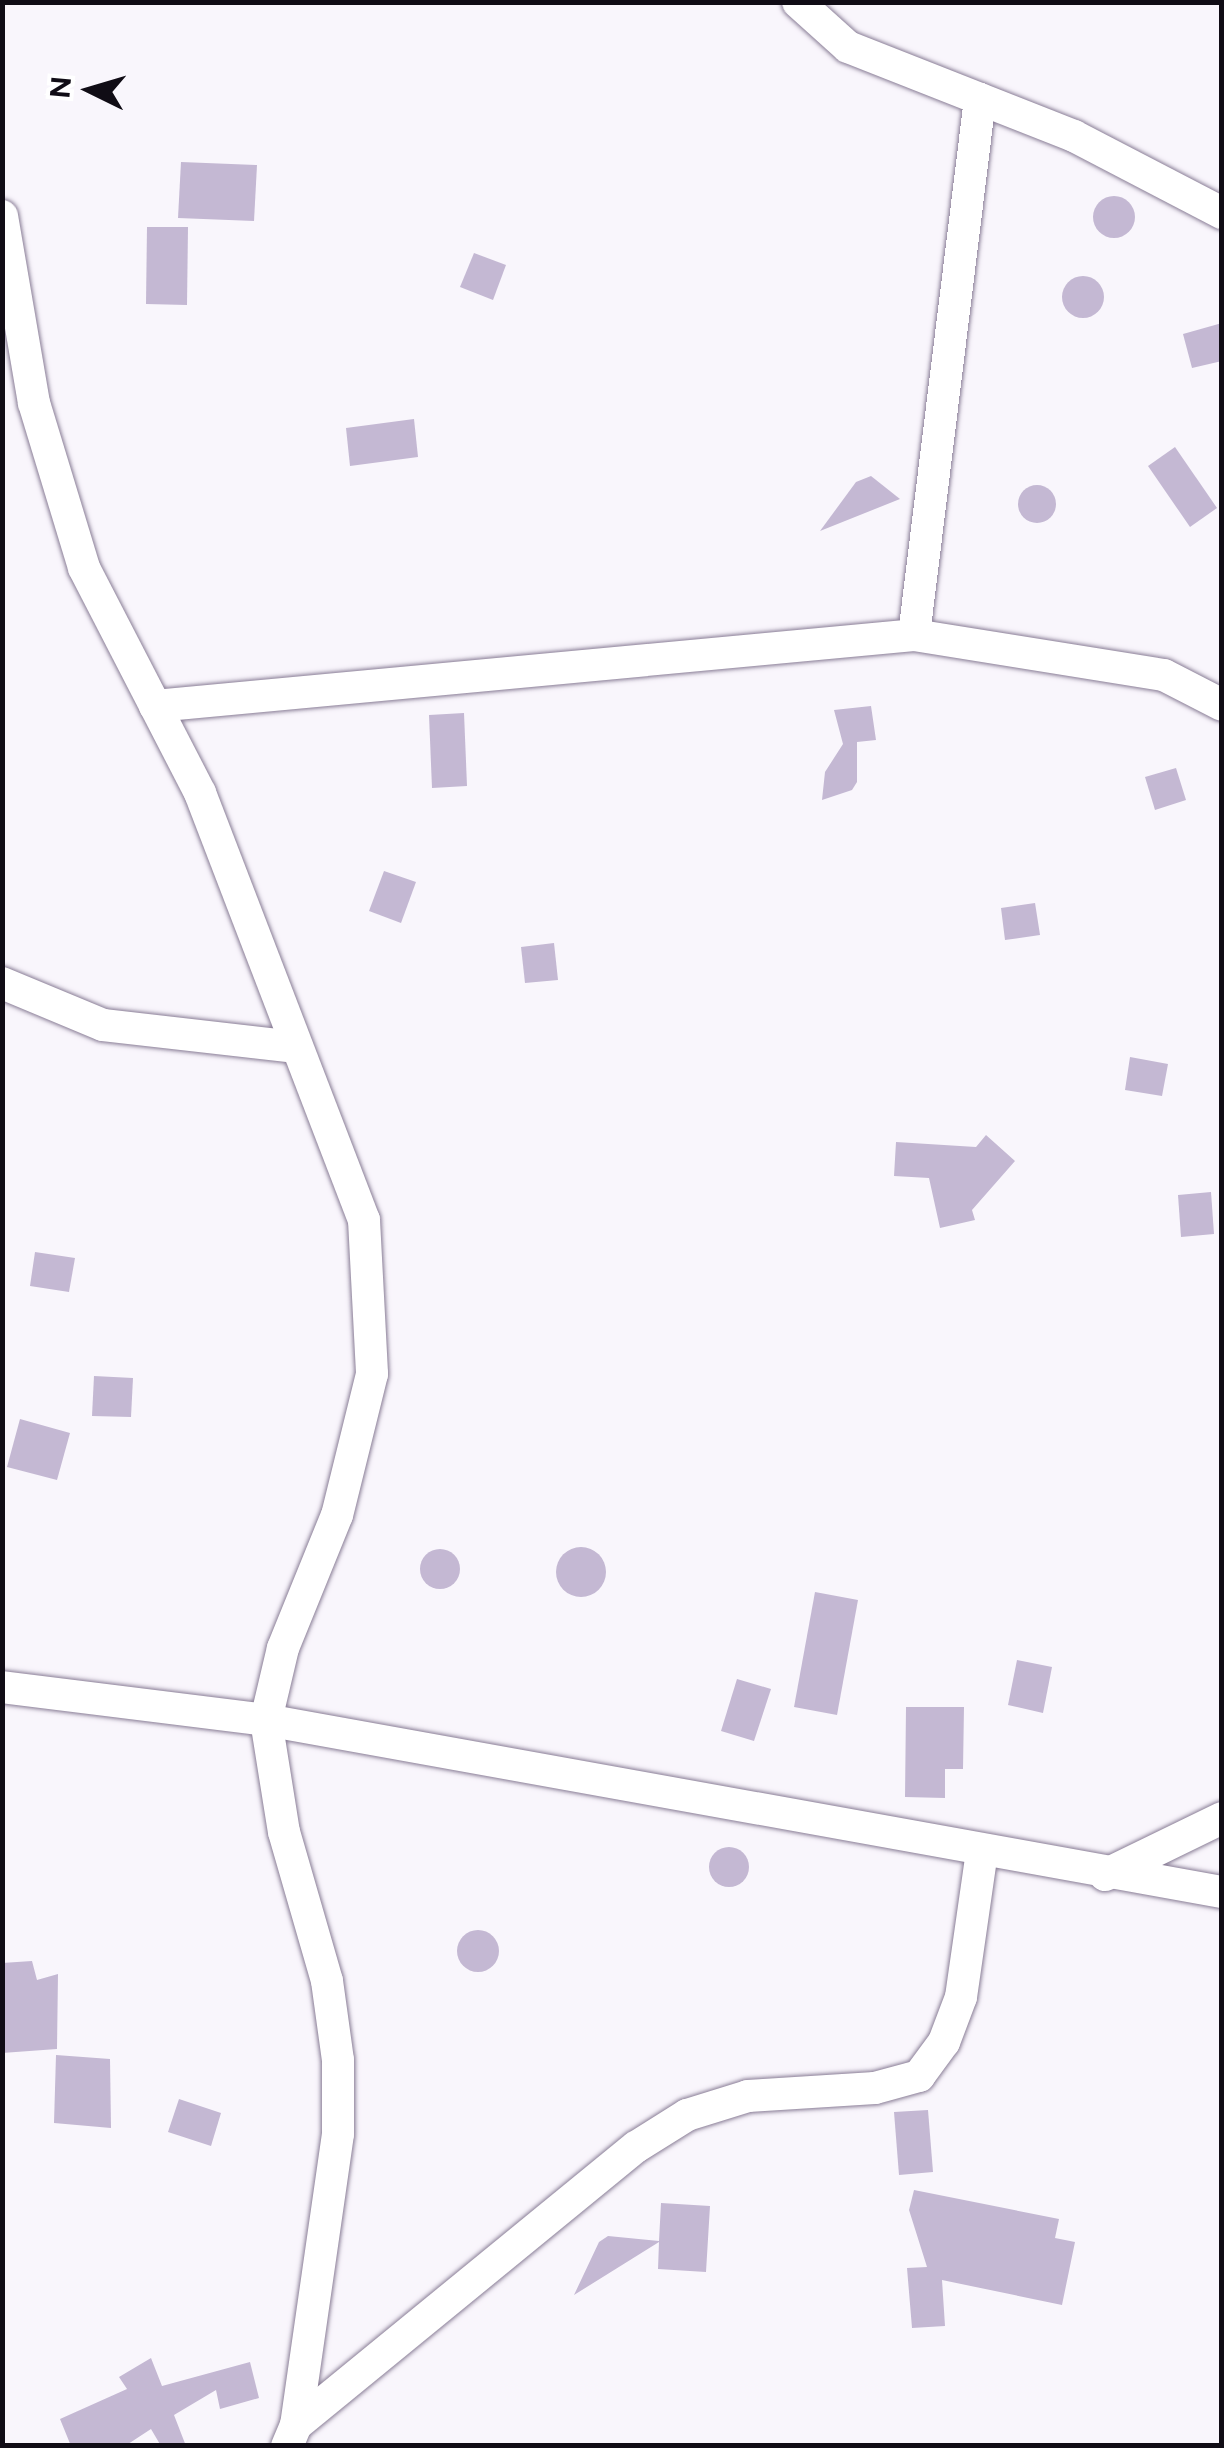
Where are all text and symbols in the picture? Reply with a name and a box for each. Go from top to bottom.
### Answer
north arrow [40,40,140,140]
text: N [42,75,78,100]

